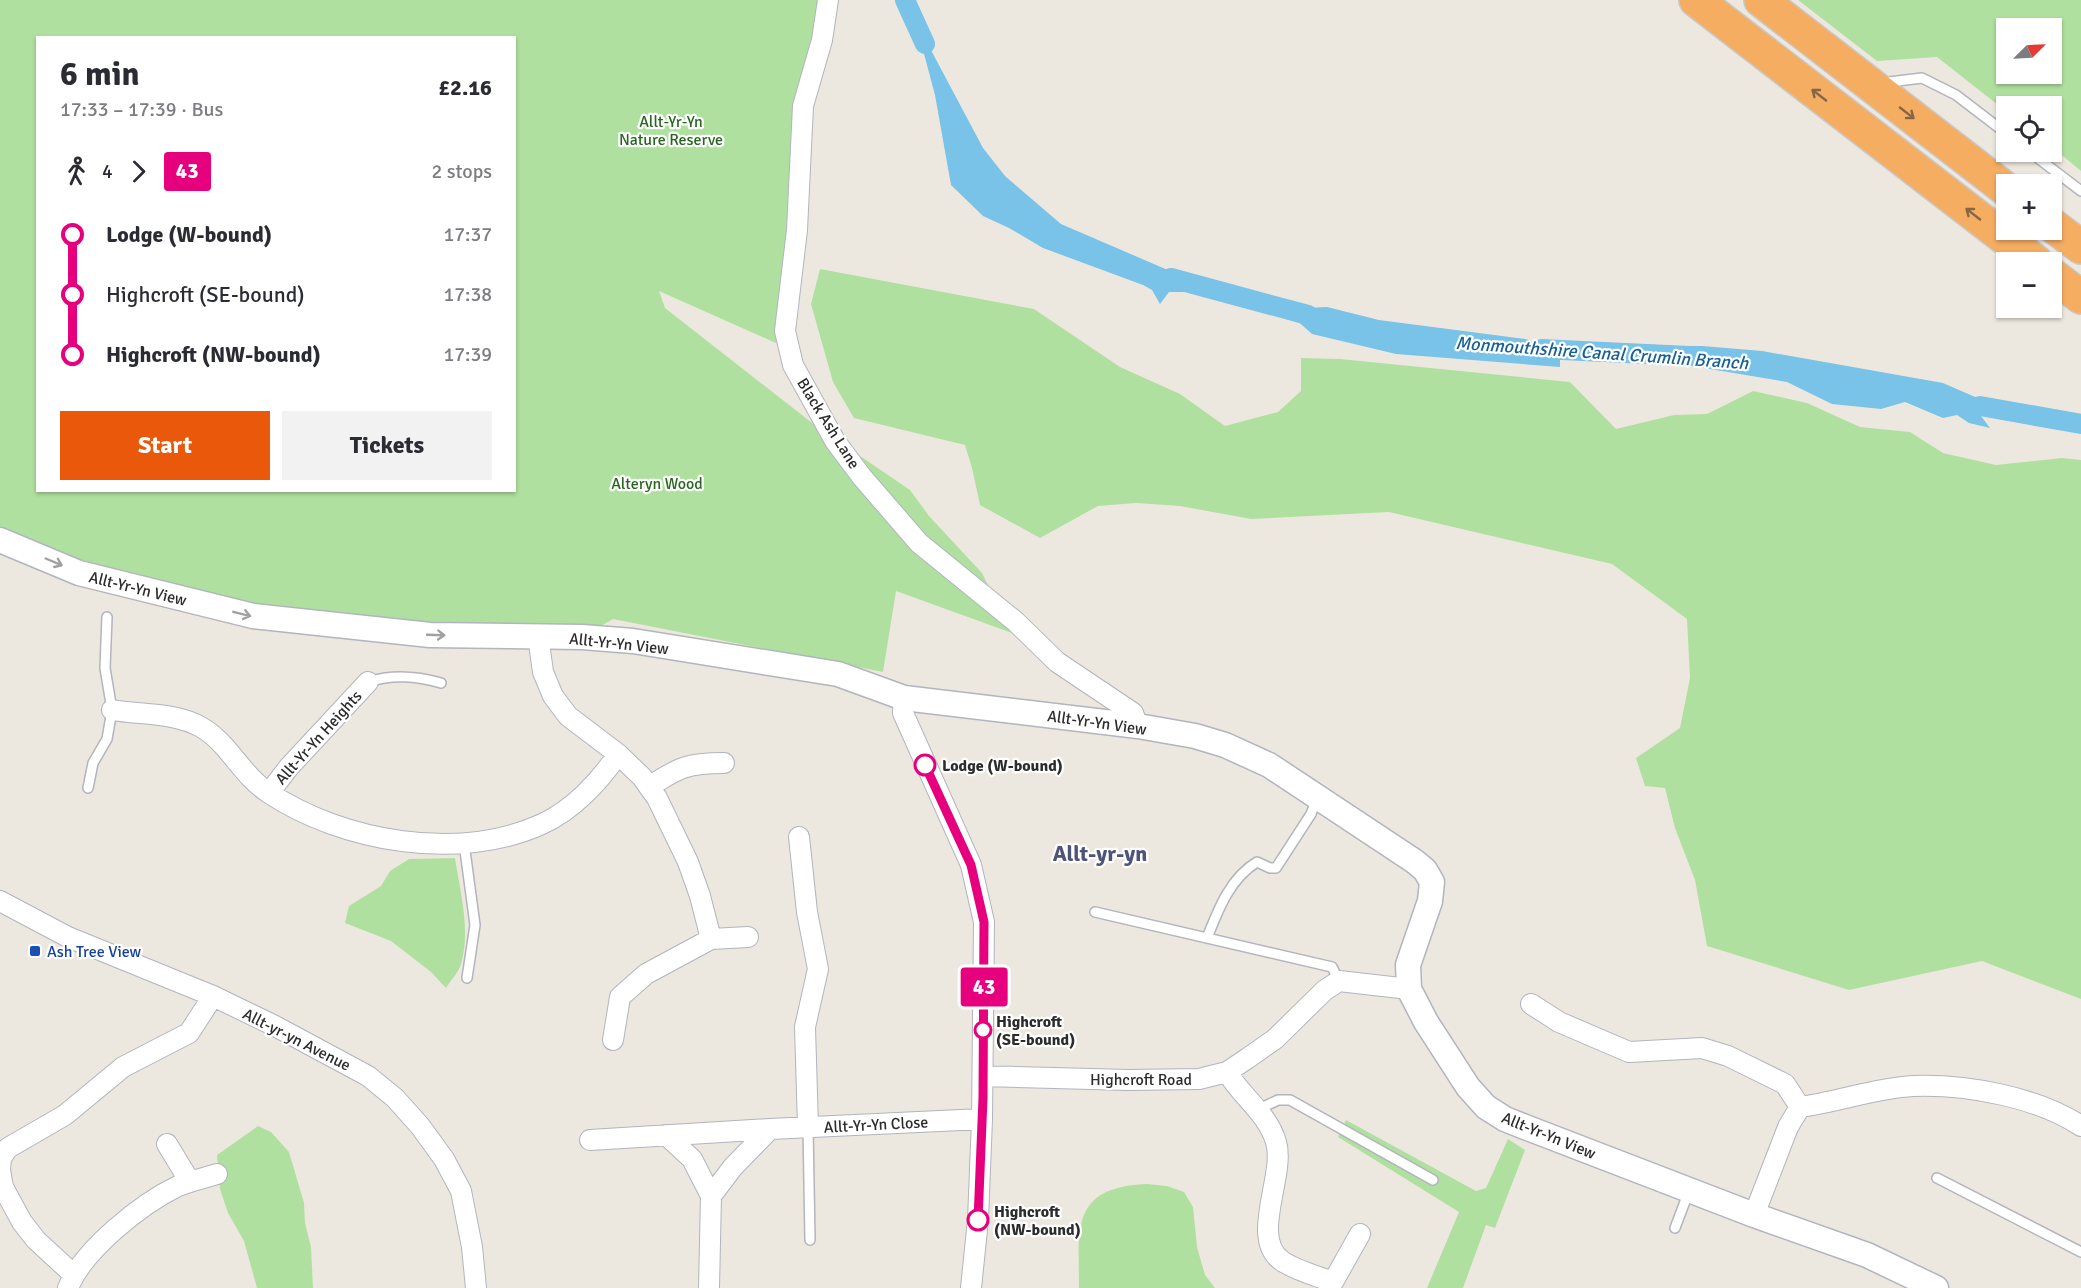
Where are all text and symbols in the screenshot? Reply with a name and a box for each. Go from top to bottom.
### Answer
north arrow [1996,18,2062,84]
map controls [1996,18,2062,318]
text: 6 min [60,54,140,95]
text: £2.16 [438,74,492,101]
one-way arrow [1811,88,1827,101]
button: locate [1996,96,2062,162]
text: 17:33 – 17:39 · Bus [60,97,223,122]
one-way arrow [1899,106,1915,119]
park label: Allt-Yr-Yn Nature Reserve [619,112,723,150]
icon: walk [60,155,93,188]
icon: forward [122,155,155,188]
text: 43 [176,158,199,184]
text: 4 [102,159,113,184]
text: 2 stops [431,159,492,184]
button: + [1996,174,2062,240]
one-way arrow [1966,208,1982,220]
text: Lodge (W-bound) [106,221,272,248]
text: 17:37 [443,222,492,247]
button: − [1996,252,2062,318]
text: Highcroft (SE-bound) [106,281,305,308]
text: 17:38 [443,282,492,307]
water label: Monmouthshire Canal Crumlin Branch [1455,332,1750,374]
text: Highcroft (NW-bound) [106,341,321,368]
text: 17:39 [443,342,492,367]
street label: Black Ash Lane [792,374,864,473]
button: Start [60,411,270,480]
button: Tickets [282,411,492,480]
park label: Alteryn Wood [611,474,703,494]
one-way arrow [44,557,63,568]
street label: Allt-Yr-Yn View [87,567,189,611]
one-way arrow [232,608,251,620]
street label: Allt-Yr-Yn View [568,629,670,659]
one-way arrow [425,630,445,641]
street label: Allt-Yr-Yn Heights [271,686,366,789]
street label: Allt-Yr-Yn View [1046,706,1148,740]
marker: Lodge (W-bound) [914,754,936,776]
place label: Lodge (W-bound) [942,756,1063,776]
district label: Allt-yr-yn [1053,840,1147,867]
place label: Ash Tree View [47,942,142,962]
marker: Ash Tree View [28,944,42,958]
line badge: 43 [957,968,1011,1006]
text: 43 [973,974,995,1000]
street label: Allt-yr-yn Avenue [239,1004,354,1076]
place label: Highcroft (SE-bound) [996,1012,1075,1050]
marker: Highcroft (SE-bound) [974,1021,992,1039]
street label: Highcroft Road [1090,1070,1192,1090]
street label: Allt-Yr-Yn View [1499,1108,1599,1164]
street label: Allt-Yr-Yn Close [823,1112,929,1138]
place label: Highcroft (NW-bound) [994,1202,1081,1240]
marker: Highcroft (NW-bound) [967,1209,989,1231]

